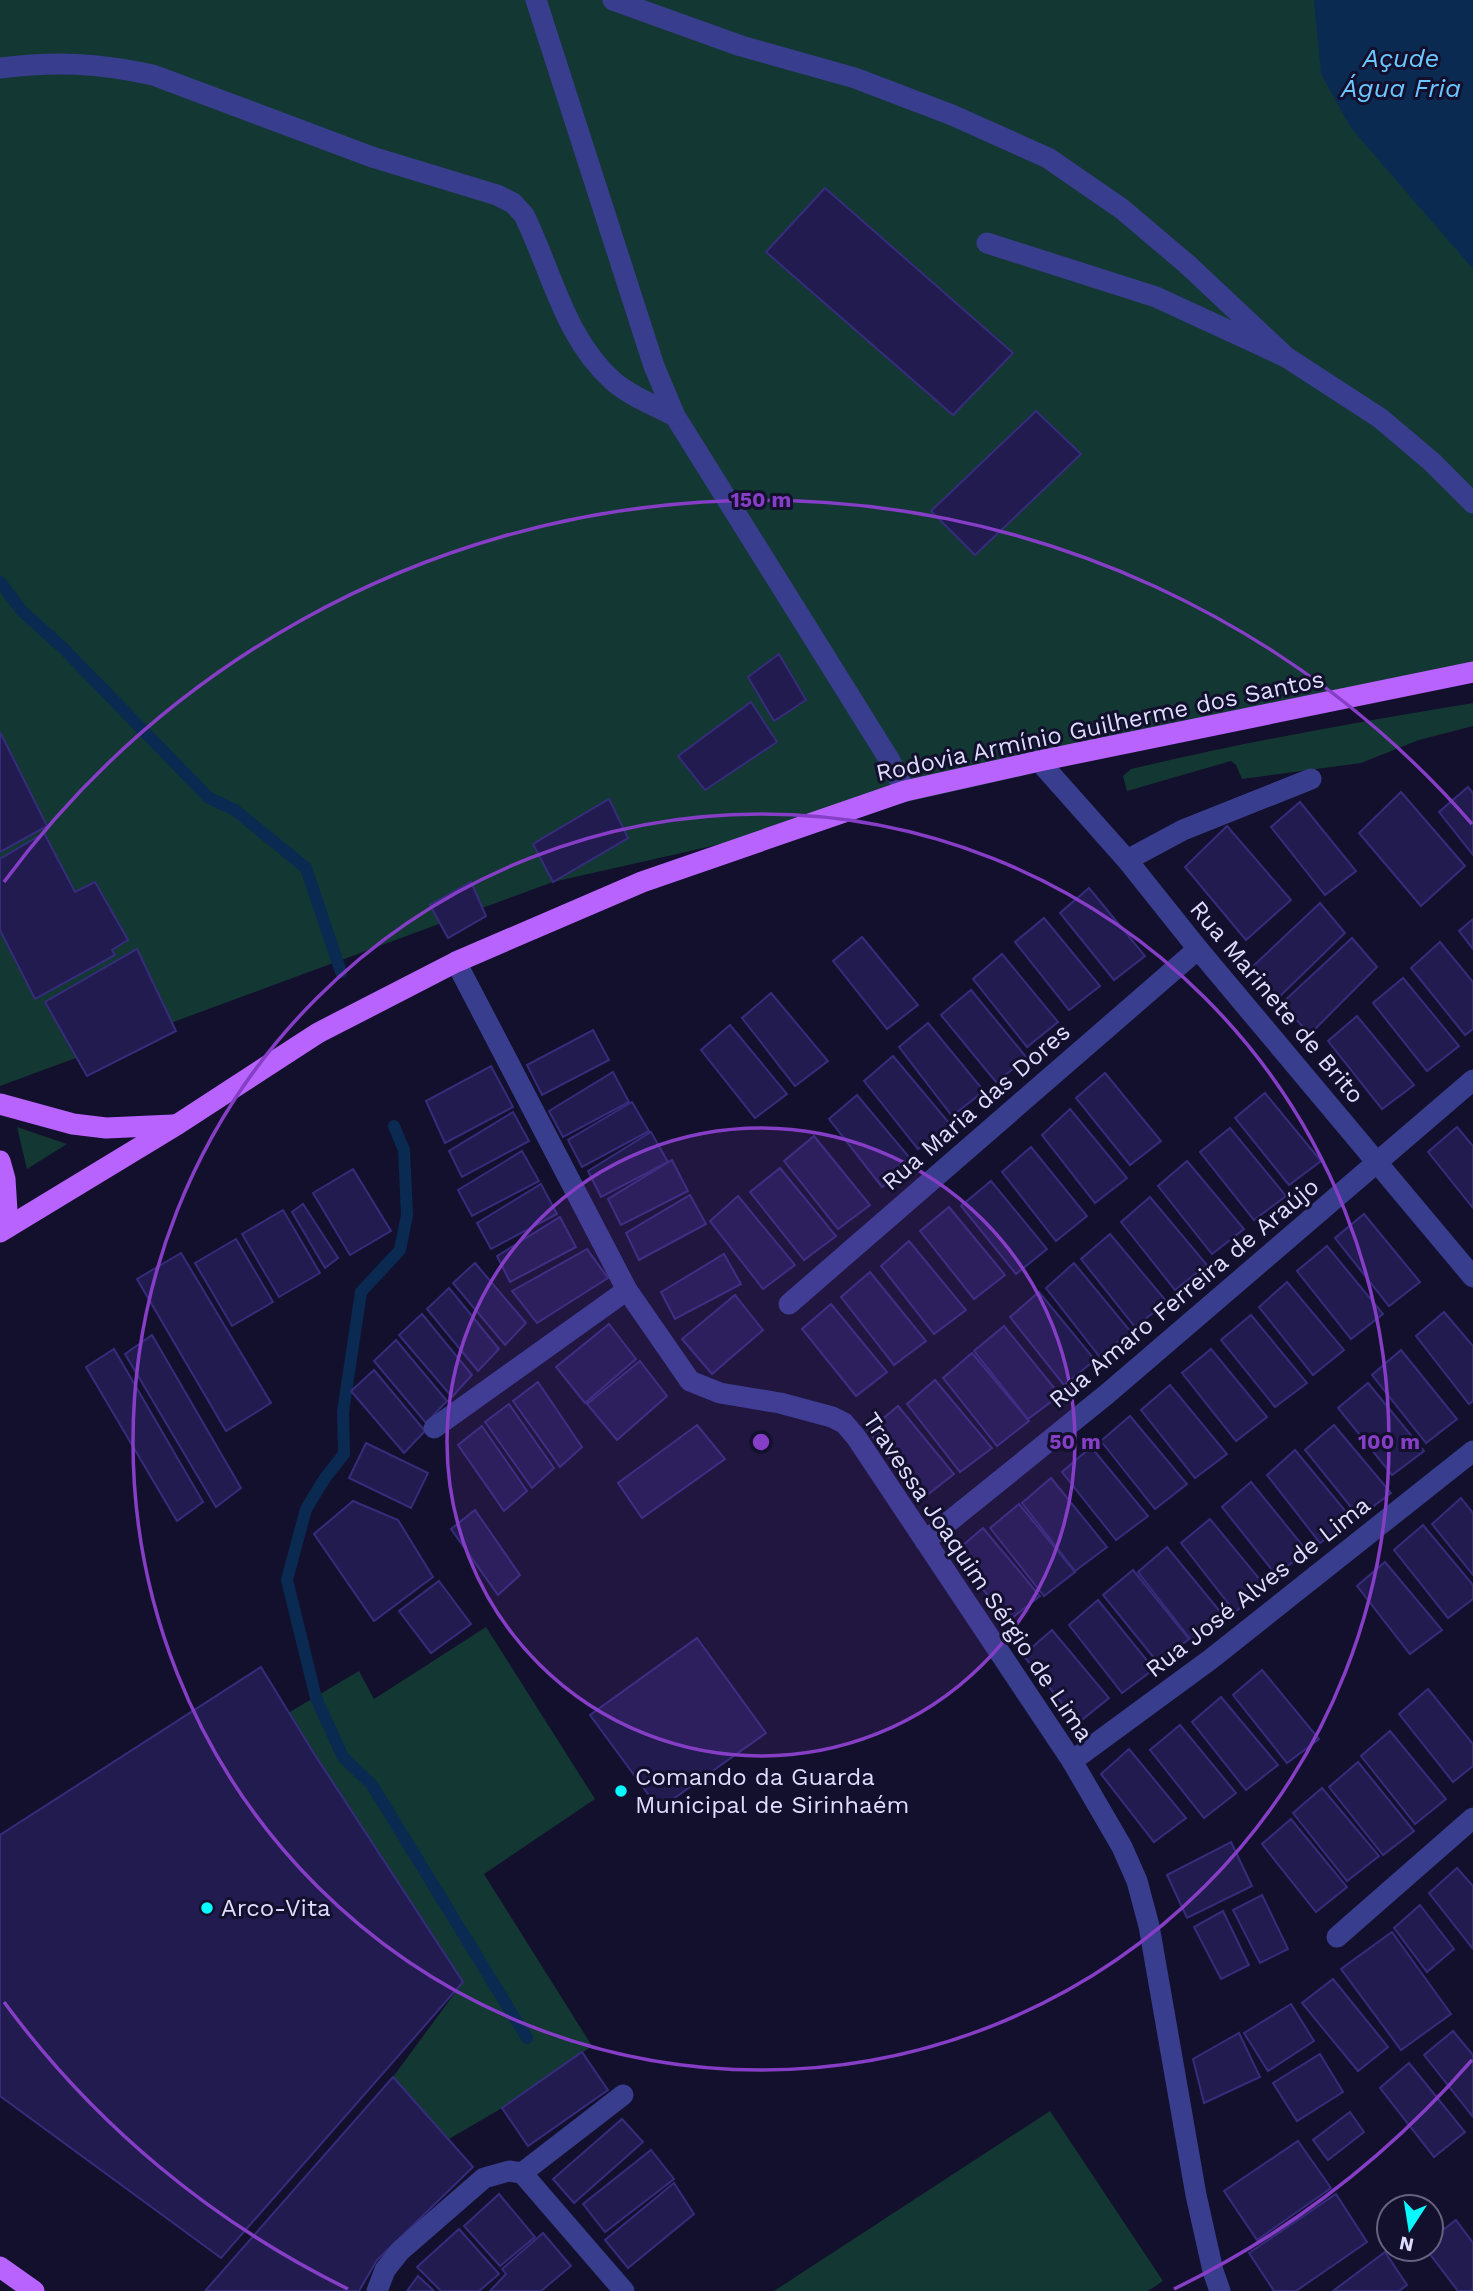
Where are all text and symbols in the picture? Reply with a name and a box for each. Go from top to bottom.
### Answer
water label: Açude Água Fria [1340,43,1461,103]
text: 150 m [731,487,791,512]
street label: Rodovia Armínio Guilherme dos Santos [873,665,1327,787]
street label: Rua Marinete de Brito [1184,895,1370,1109]
street label: Rua Maria das Dores [876,1018,1076,1196]
street label: Rua Amaro Ferreira de Araújo [1044,1172,1324,1414]
street label: Travessa Joaquim Sérgio de Lima [857,1407,1099,1747]
text: 50 m [1049,1429,1101,1454]
text: 100 m [1358,1429,1420,1454]
centre of rings [749,1430,773,1454]
street label: Rua José Alves de Lima [1140,1491,1376,1683]
place label: Comando da Guarda Municipal de Sirinhaém [635,1763,909,1819]
marker: Comando da Guarda Municipal de Sirinhaém [613,1783,629,1799]
place label: Arco-Vita [221,1894,331,1922]
marker: Arco-Vita [199,1900,215,1916]
north arrow [1375,2193,1445,2263]
text: N [1397,2231,1416,2257]

